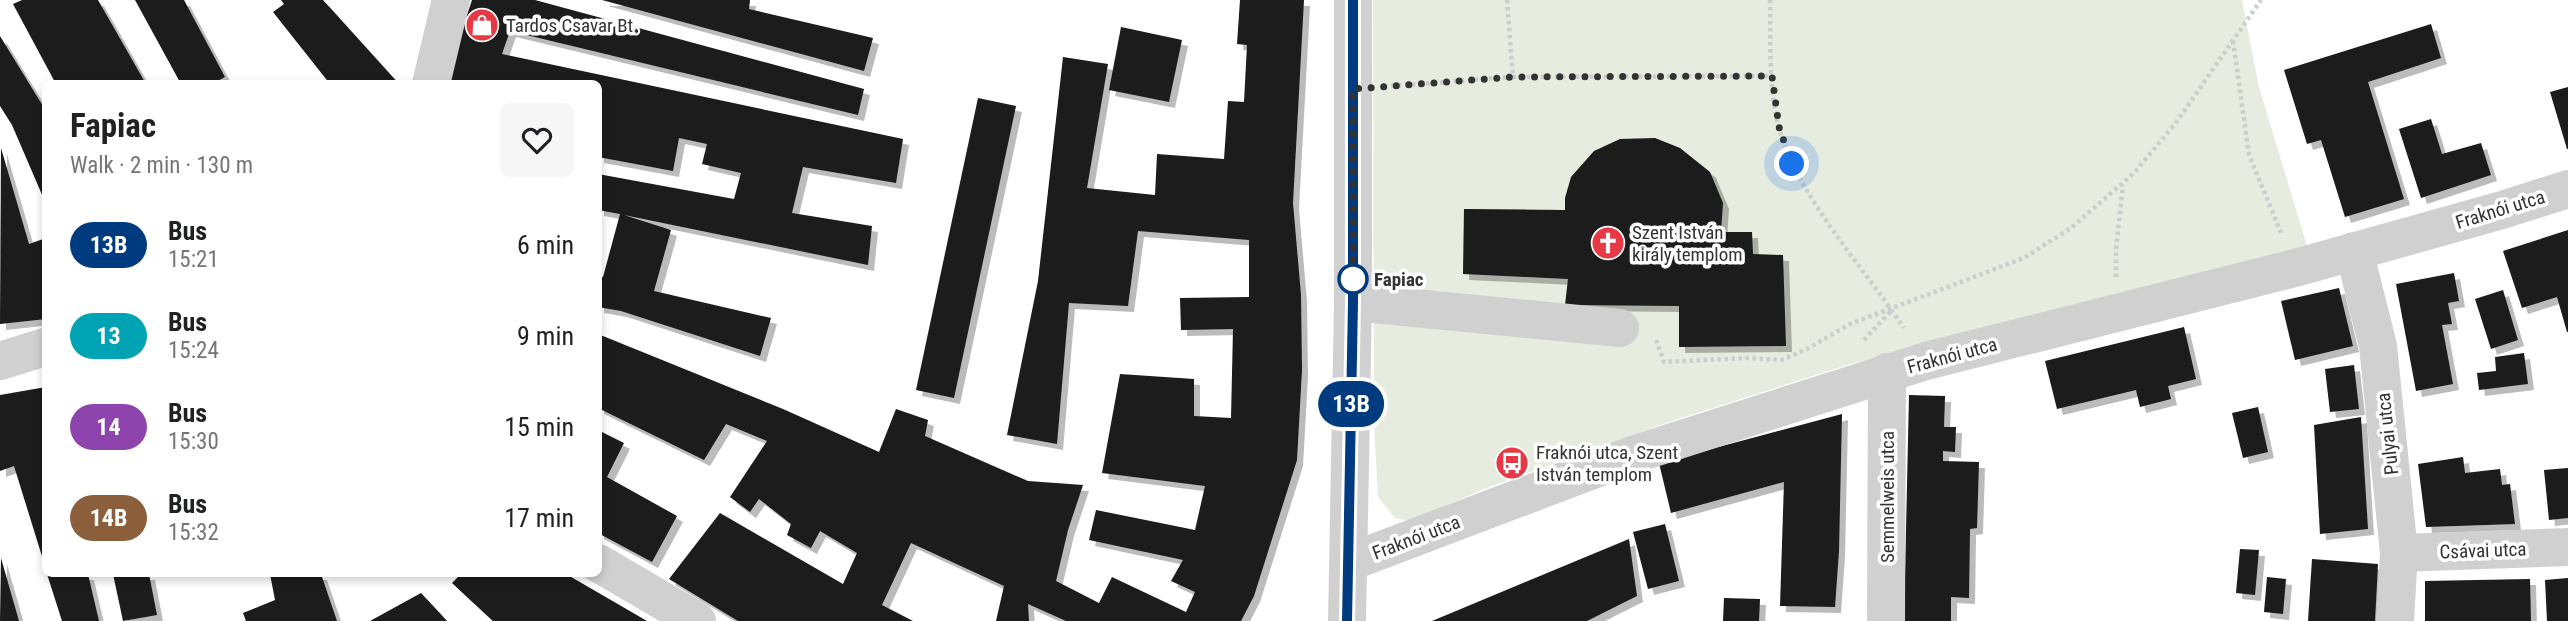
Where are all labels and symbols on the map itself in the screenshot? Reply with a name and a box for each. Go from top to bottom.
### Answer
shop icon: Tardos Csavar Bt. [463,6,501,44]
place label: Tardos Csavar Bt. [506,14,638,37]
your location [1774,146,1809,181]
street label: Fraknói utca [2453,185,2548,234]
place label: Szent István király templom [1632,221,1742,266]
church icon: Szent István király templom [1589,224,1627,262]
marker: Fapiac [1338,264,1368,294]
place label: Fapiac [1374,268,1424,291]
street label: Fraknói utca [1905,332,2000,379]
line badge: 13B [1311,381,1391,427]
street label: Pulyai utca [2372,392,2403,476]
street label: Semmelweis utca [1876,431,1899,563]
place label: Fraknói utca, Szent István templom [1536,441,1678,486]
bus stop icon: Fraknói utca, Szent István templom [1493,444,1531,482]
street label: Fraknói utca [1369,510,1463,565]
street label: Csávai utca [2439,537,2527,564]

